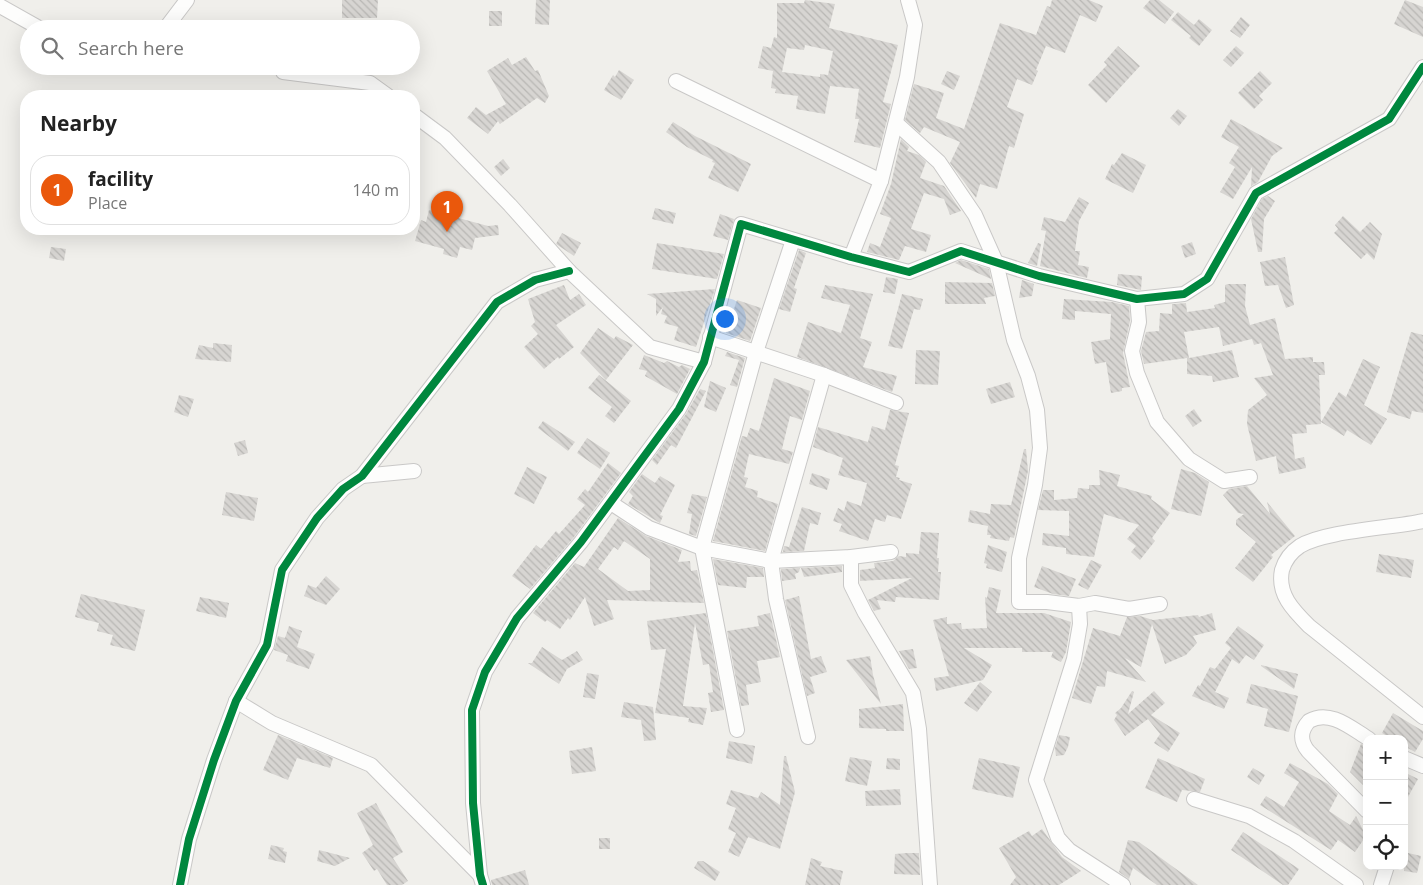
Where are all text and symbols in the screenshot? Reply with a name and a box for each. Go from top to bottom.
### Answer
search box [20,20,420,75]
icon: search [38,34,66,62]
text: Search here [78,35,184,61]
text: Nearby [40,109,117,137]
text: facility [88,166,153,192]
text: 1 [52,179,62,201]
text: 140 m [353,179,399,201]
pin: 1 [431,191,463,232]
text: Place [88,192,127,214]
your location [712,306,738,332]
map controls [1363,735,1408,870]
button: + [1363,735,1408,780]
button: − [1363,780,1408,825]
button: locate [1363,825,1408,870]

